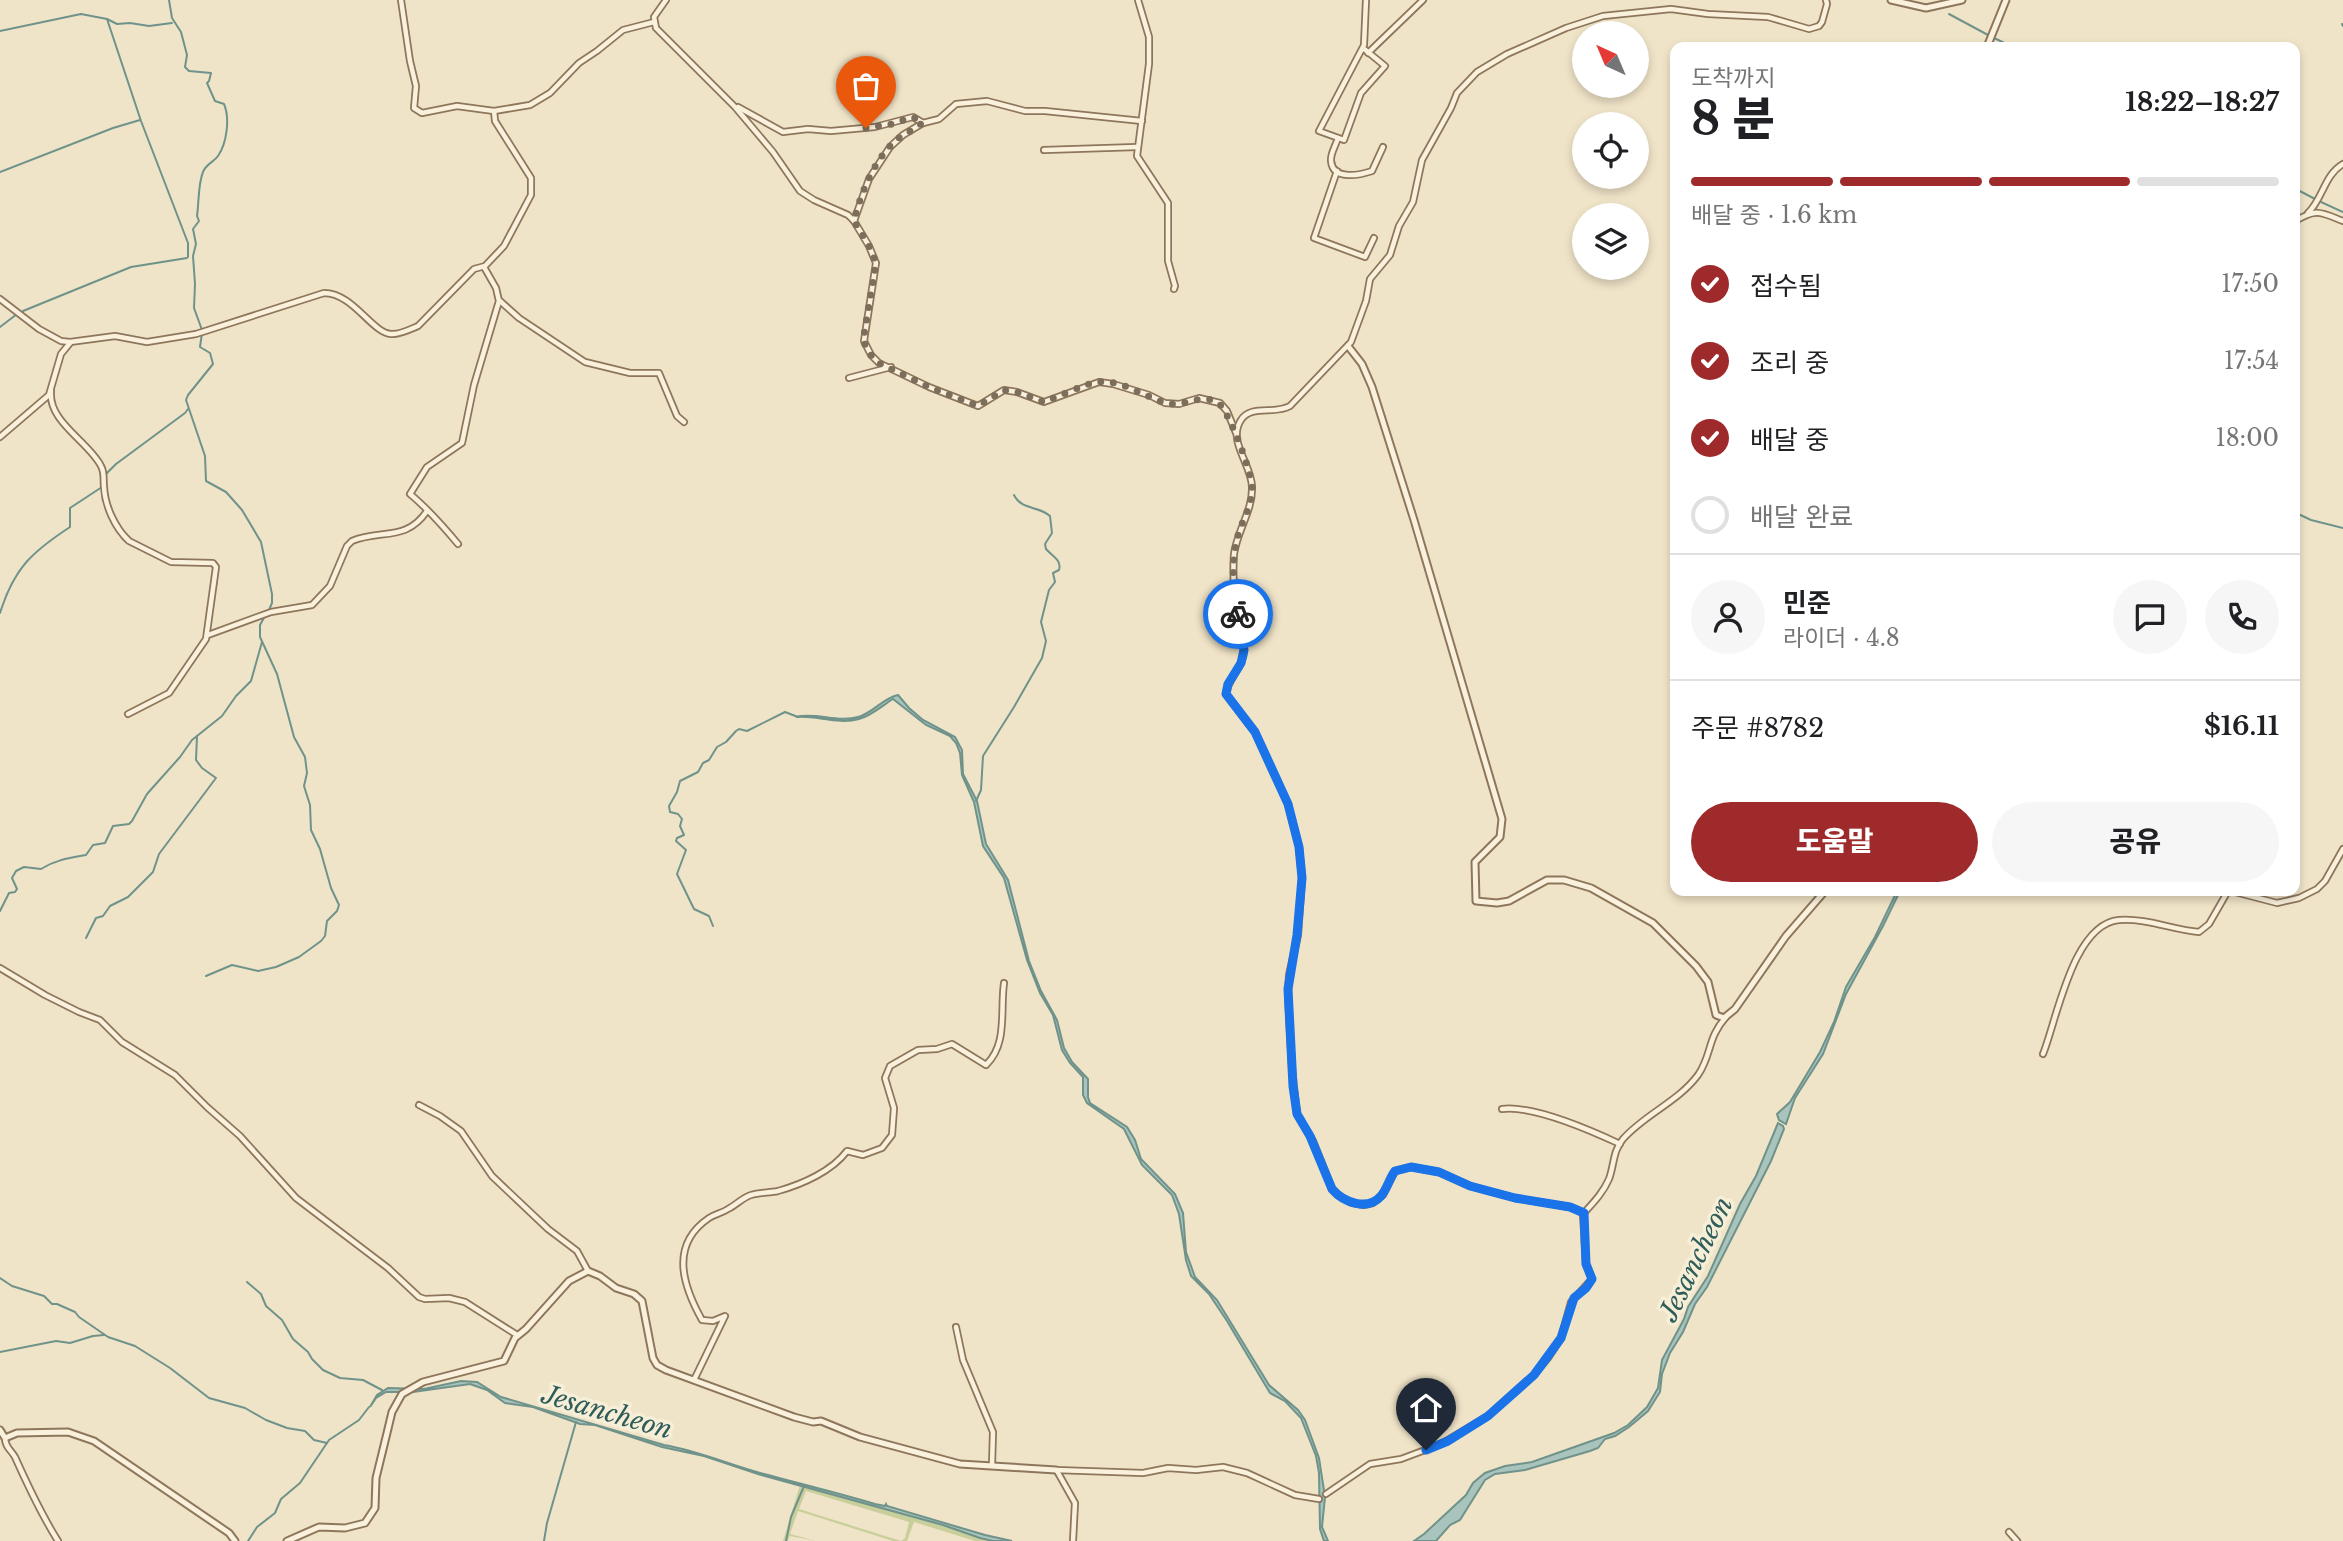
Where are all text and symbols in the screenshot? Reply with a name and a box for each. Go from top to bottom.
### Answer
north arrow [1572,21,1648,98]
map controls [1572,21,1649,280]
pin [836,56,896,128]
text: 도착까지 [1691,64,1776,92]
icon: bag [847,67,885,105]
text: 18:22–18:27 [2125,86,2279,118]
text: 8 분 [1691,90,1775,147]
button: locate [1572,112,1649,189]
text: 배달 중 · 1.6 km [1691,201,1857,229]
button: layers [1572,203,1649,280]
icon: check [1691,265,1729,303]
text: 접수됨 [1750,270,1822,302]
text: 17:50 [2221,270,2279,298]
icon: check [1691,342,1729,380]
text: 조리 중 [1750,347,1829,379]
text: 17:54 [2224,347,2279,375]
icon: check [1691,419,1729,457]
text: 배달 중 [1750,424,1829,456]
text: 18:00 [2215,424,2279,452]
text: 배달 완료 [1750,501,1853,533]
courier [1203,579,1273,649]
button: person [1691,580,1765,654]
button: chat [2113,580,2187,654]
button: phone [2205,580,2279,654]
text: 민준 [1783,587,1831,619]
icon: bike [1219,595,1257,633]
text: 라이더 · 4.8 [1783,624,1900,652]
text: $16.11 [2204,710,2279,742]
text: 주문 #8782 [1691,712,1824,744]
button: 도움말 [1691,802,1978,882]
button: 공유 [1992,802,2279,882]
water label: Jesancheon [1652,1192,1740,1327]
water label: Jesancheon [537,1378,676,1446]
pin [1396,1378,1456,1450]
icon: home [1407,1389,1445,1427]

